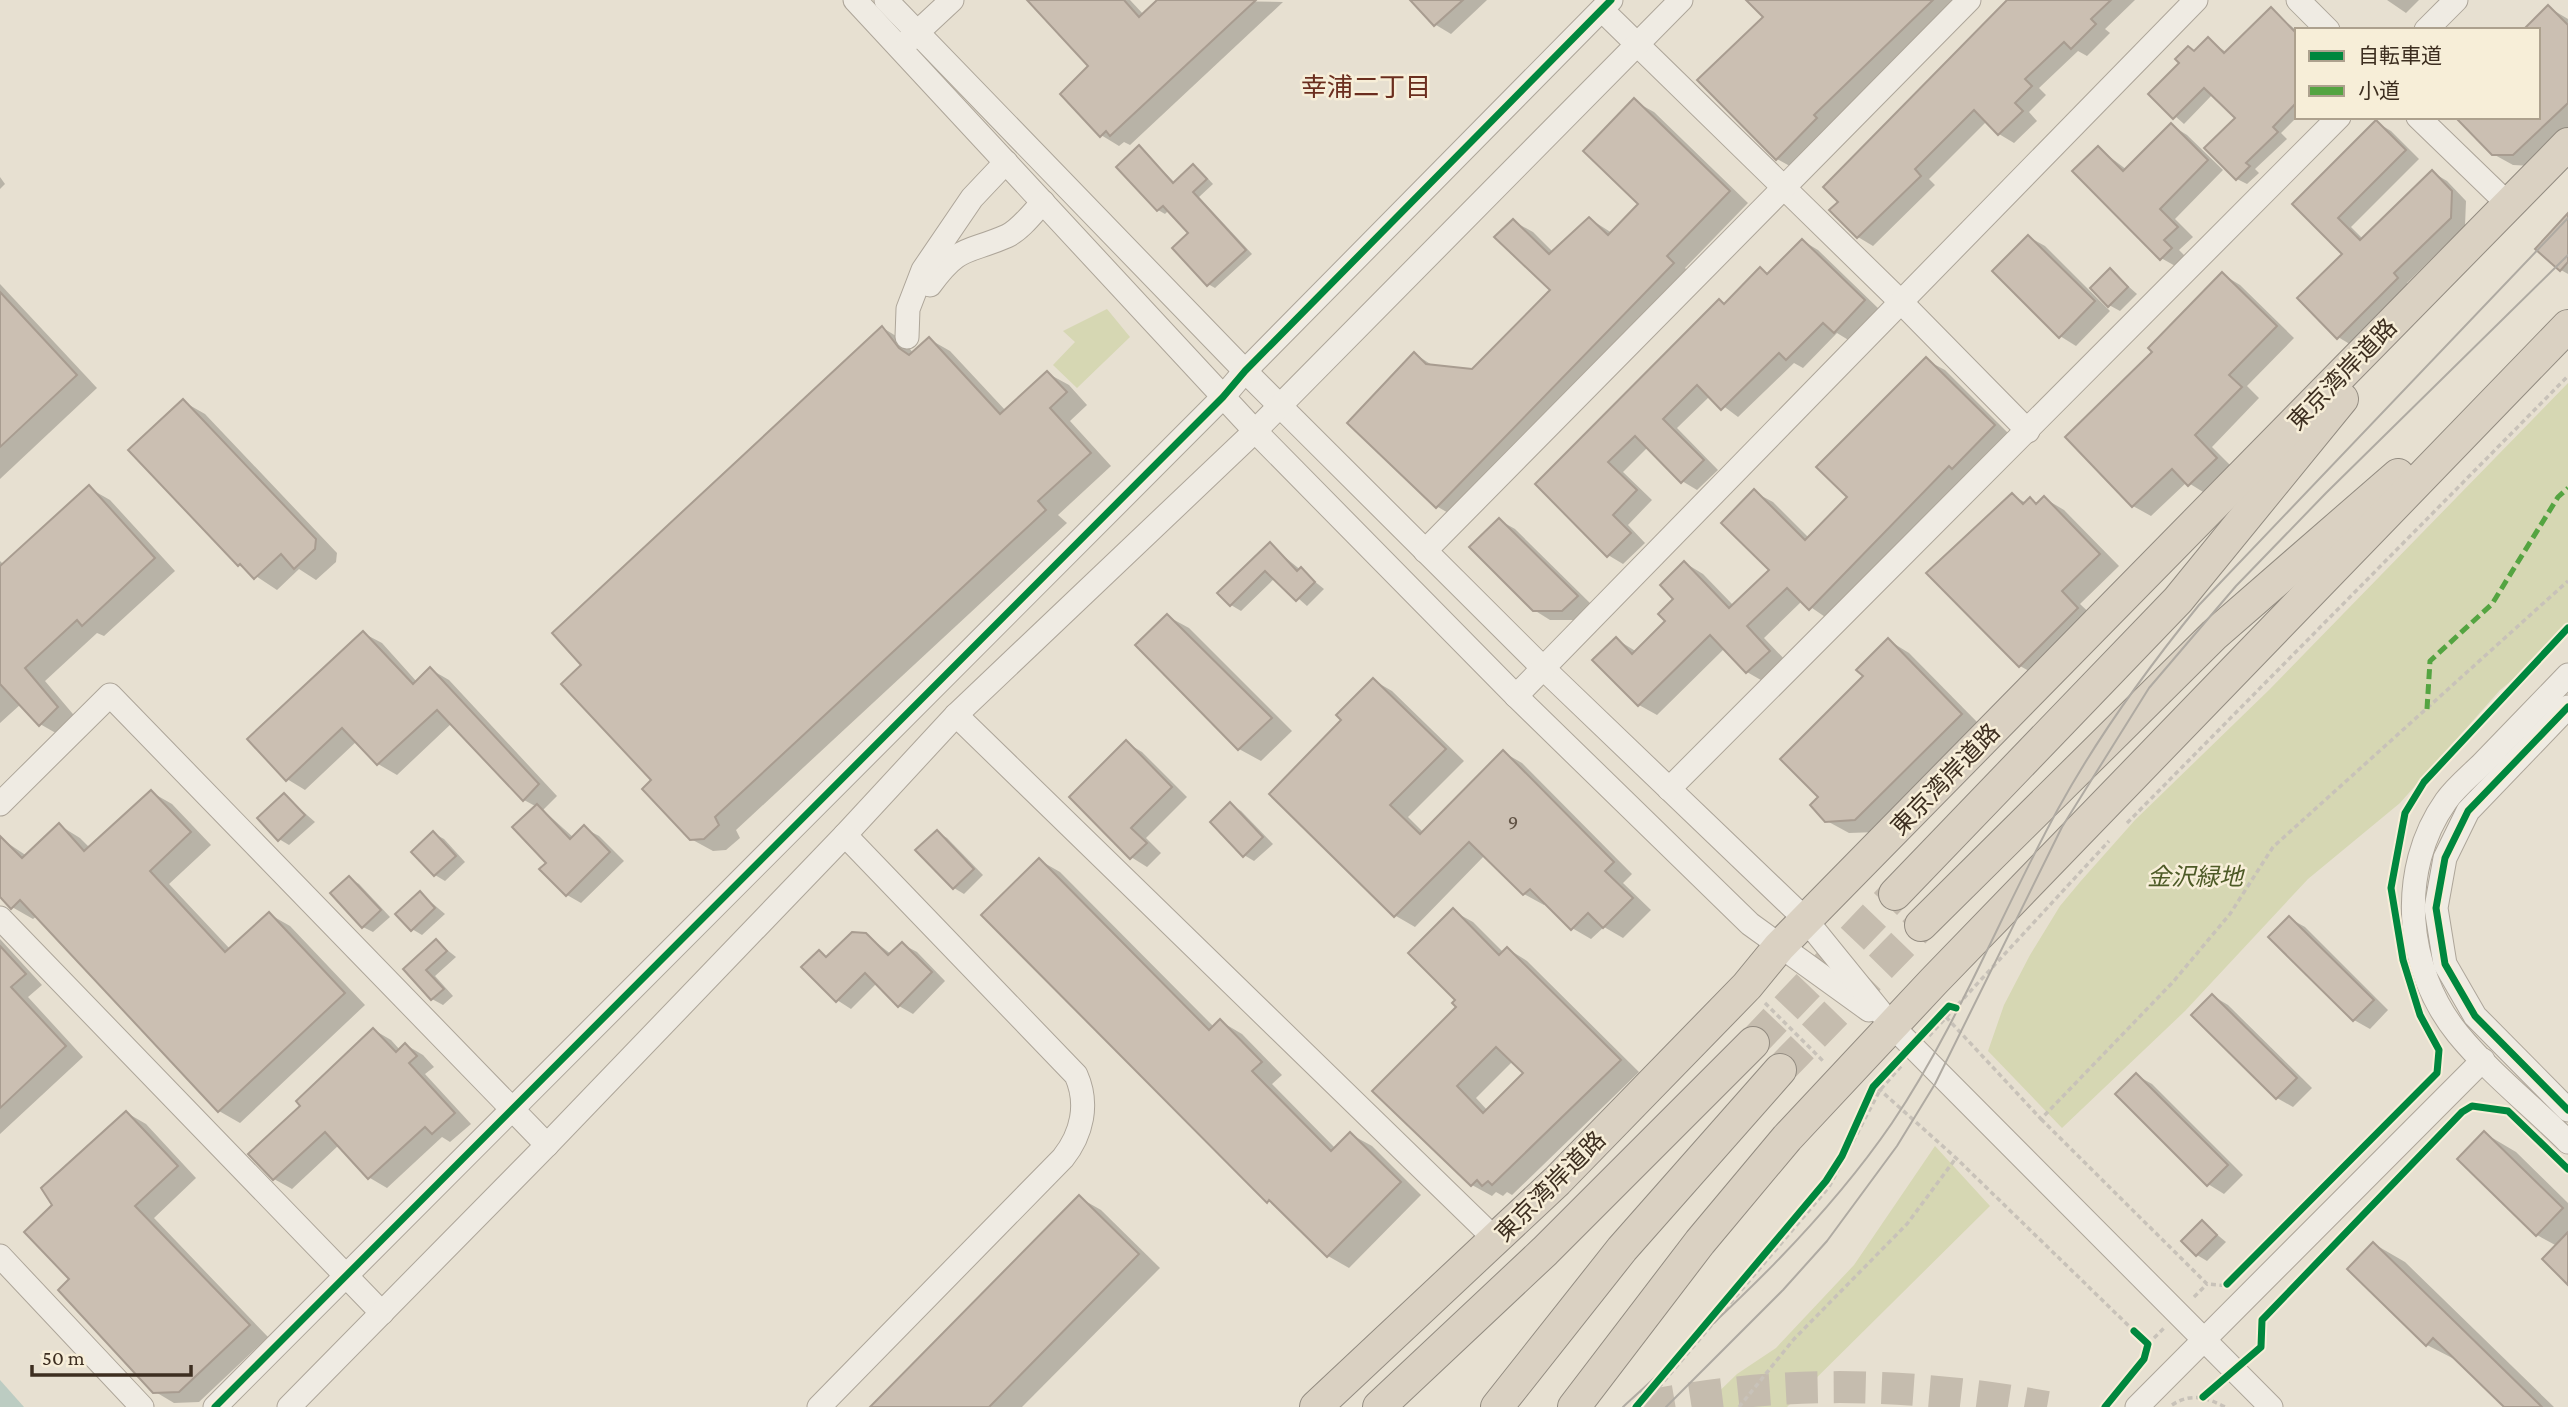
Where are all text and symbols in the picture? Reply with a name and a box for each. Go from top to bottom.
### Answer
legend [2295,28,2540,119]
text: 自転車道 [2358,44,2442,68]
district label: 幸浦二丁目 [1301,73,1431,102]
text: 小道 [2358,79,2400,103]
street label: 東京湾岸道路 [2282,313,2402,435]
street label: 東京湾岸道路 [1885,718,2005,840]
house number: 9 [1508,810,1518,834]
park label: 金沢緑地 [2147,863,2246,890]
street label: 東京湾岸道路 [1490,1126,1610,1246]
scale bar [32,1334,191,1378]
text: 50 m [42,1346,85,1370]

